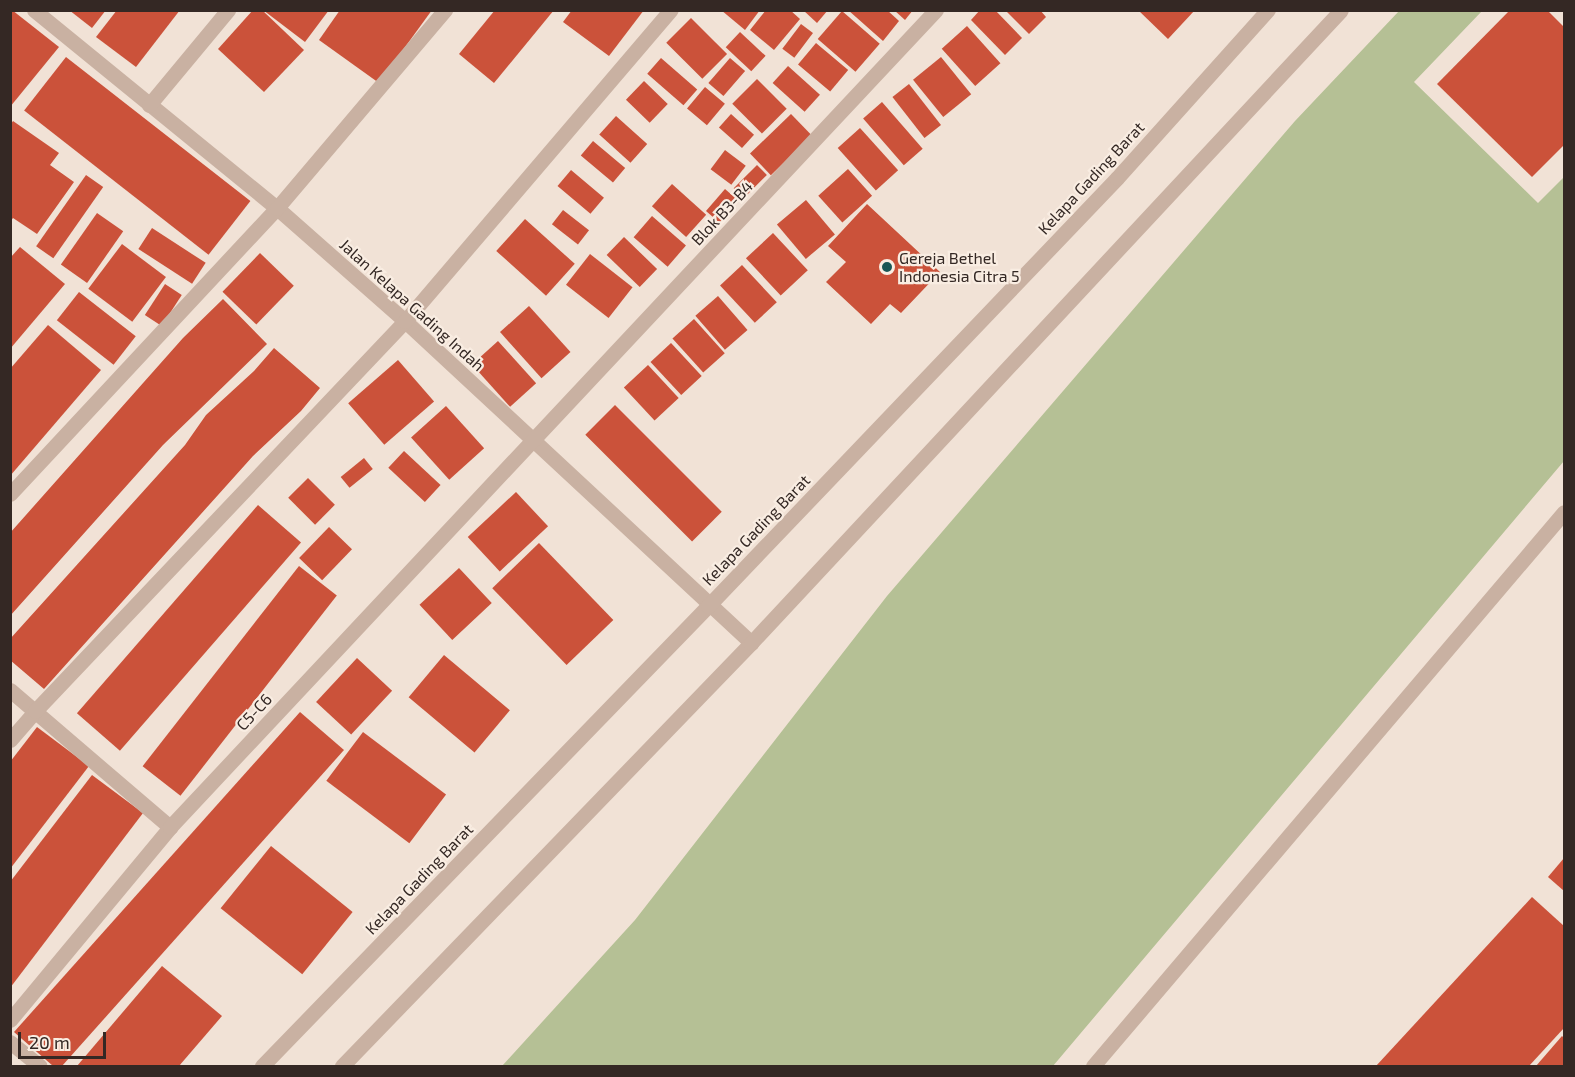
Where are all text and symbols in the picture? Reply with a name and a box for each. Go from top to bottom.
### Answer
street label: Kelapa Gading Barat [1034,118,1148,238]
street label: Blok B3-B4 [687,177,757,249]
street label: Jalan Kelapa Gading Indah [336,235,488,375]
place label: Gereja Bethel Indonesia Citra 5 [899,248,1020,286]
marker: Gereja Bethel Indonesia Citra 5 [880,260,894,274]
street label: Kelapa Gading Barat [698,471,814,589]
street label: C5-C6 [232,690,276,734]
street label: Kelapa Gading Barat [361,820,477,938]
scale bar [21,1020,110,1058]
text: 20 m [29,1031,70,1053]

